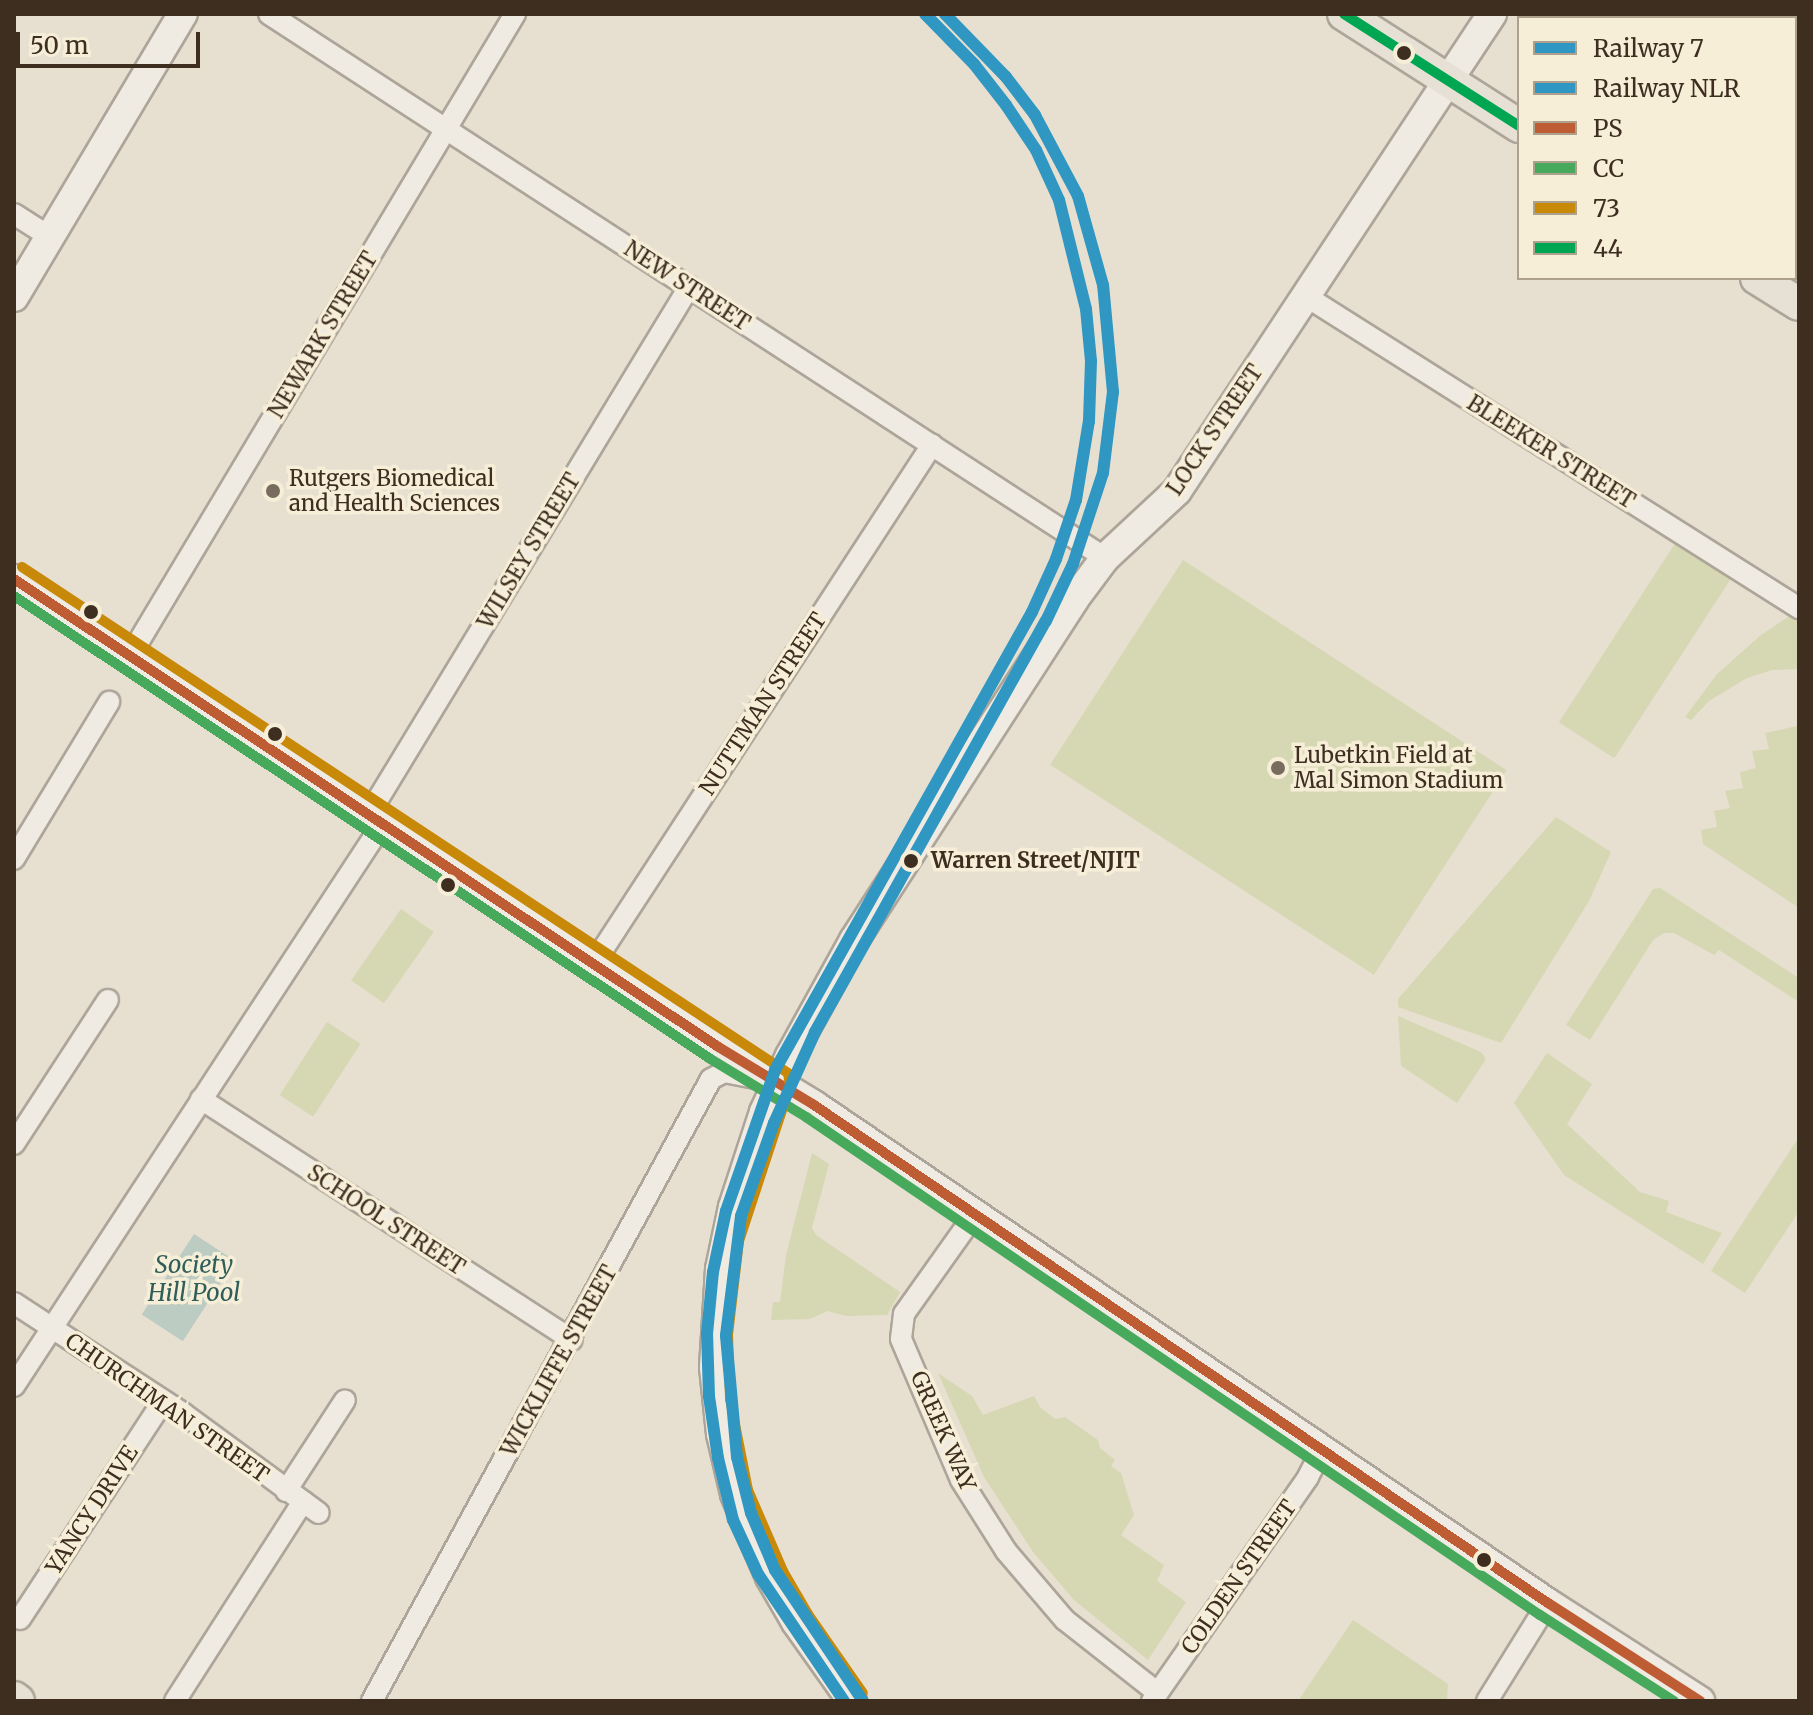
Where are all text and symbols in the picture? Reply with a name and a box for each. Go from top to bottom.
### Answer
scale bar [20,16,204,66]
legend [1517,16,1797,280]
text: 50 m [30,30,89,61]
text: Railway 7 [1593,33,1704,64]
unlabelled marker [1396,45,1412,61]
text: Railway NLR [1593,73,1740,104]
text: PS [1593,113,1623,144]
text: CC [1593,153,1624,184]
text: 73 [1593,193,1620,224]
text: 44 [1593,233,1623,264]
street label: NEW STREET [619,235,755,337]
street label: NEWARK STREET [263,247,383,423]
street label: LOCK STREET [1161,359,1269,501]
street label: BLEEKER STREET [1462,390,1640,514]
place label: Rutgers Biomedical and Health Sciences [289,465,500,516]
street label: WILSEY STREET [472,468,586,634]
marker: Rutgers Biomedical and Health Sciences [264,482,282,500]
unlabelled marker [83,604,99,620]
street label: NUTTMAN STREET [694,608,832,800]
unlabelled marker [267,726,283,742]
place label: Lubetkin Field at Mal Simon Stadium [1294,742,1503,794]
marker: Lubetkin Field at Mal Simon Stadium [1269,759,1287,777]
marker: Warren Street/NJIT [898,848,924,874]
place label: Warren Street/NJIT [931,848,1140,874]
unlabelled marker [440,877,456,893]
street label: SCHOOL STREET [302,1159,470,1281]
water label: Society Hill Pool [148,1251,240,1307]
street label: WICKLIFFE STREET [495,1261,623,1461]
street label: CHURCHMAN STREET [60,1328,274,1488]
street label: GREEK WAY [905,1367,981,1495]
street label: YANCY DRIVE [41,1441,143,1579]
street label: COLDEN STREET [1176,1495,1302,1659]
unlabelled marker [1476,1552,1492,1568]

